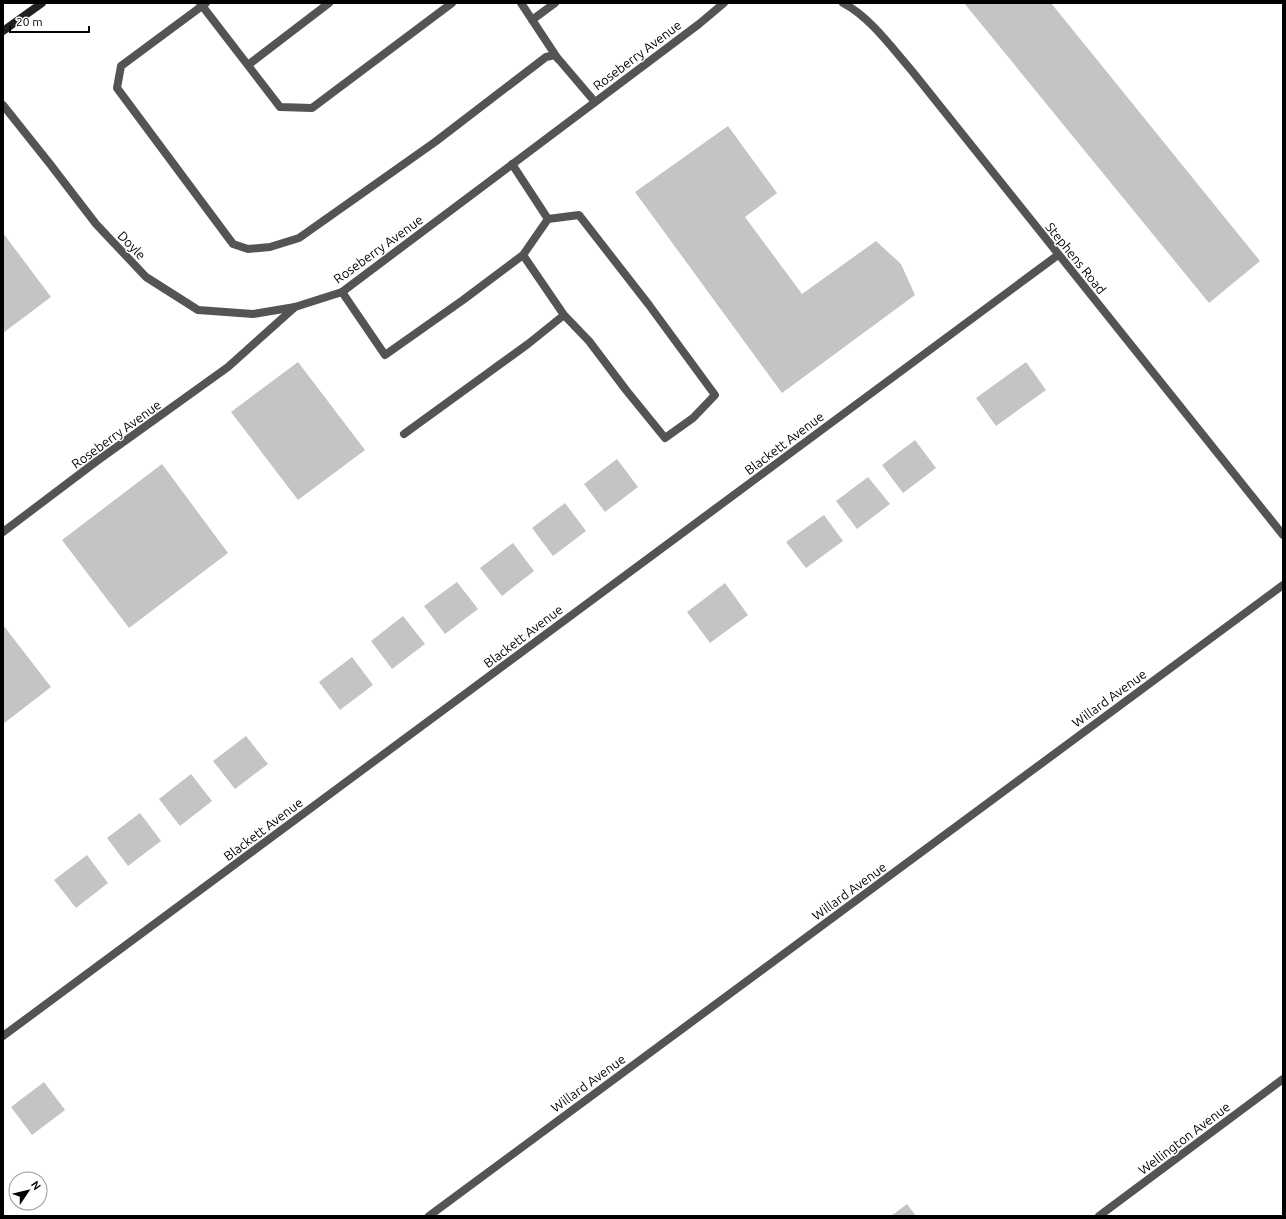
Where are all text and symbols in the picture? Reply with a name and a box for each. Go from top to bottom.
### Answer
scale bar [10,8,89,34]
text: 20 m [16,15,43,28]
street label: Roseberry Avenue [590,17,684,93]
street label: Roseberry Avenue [331,212,425,286]
street label: Stephens Road [1043,220,1109,296]
street label: Doyle [115,228,149,262]
street label: Roseberry Avenue [69,397,163,471]
street label: Blackett Avenue [742,409,826,477]
street label: Blackett Avenue [481,602,565,670]
street label: Willard Avenue [1069,666,1149,730]
street label: Blackett Avenue [221,795,305,863]
street label: Willard Avenue [809,859,889,923]
street label: Willard Avenue [548,1051,628,1115]
street label: Wellington Avenue [1136,1099,1232,1177]
north arrow [8,1171,48,1211]
text: N [29,1178,43,1192]

